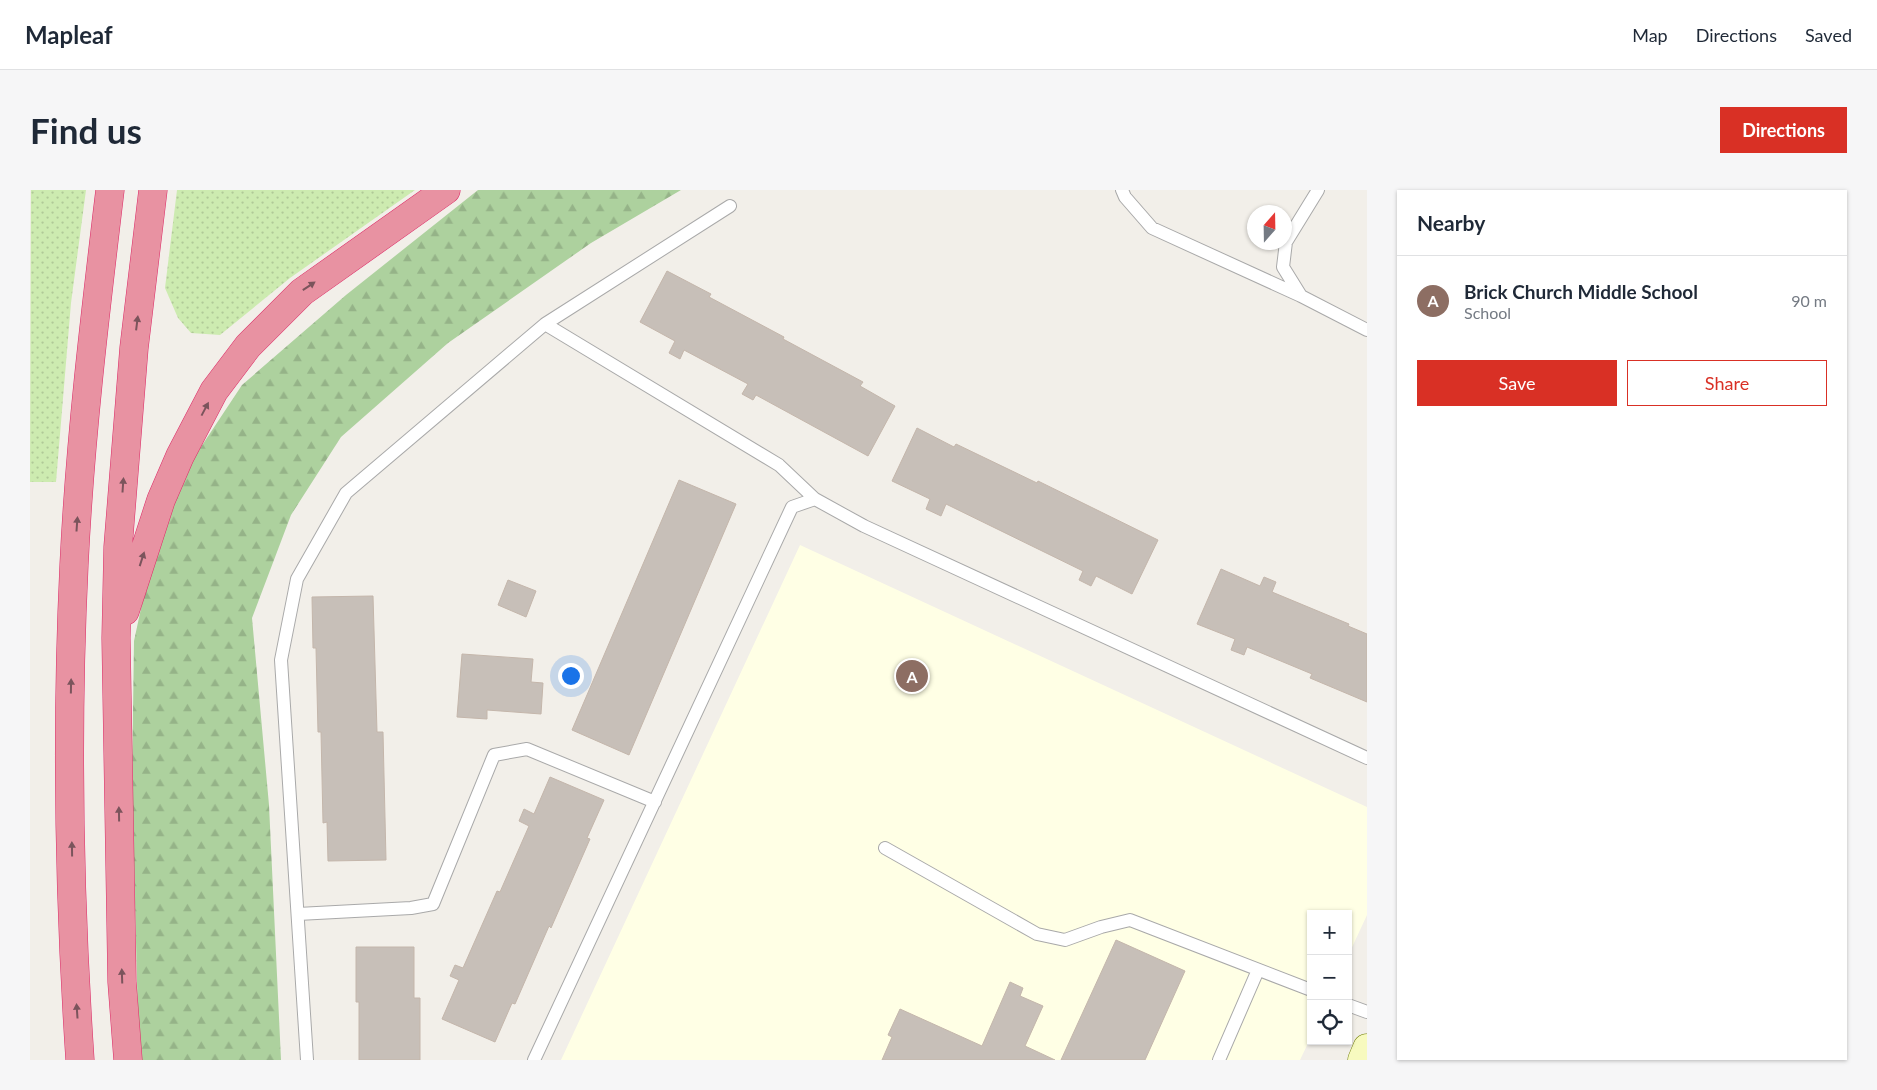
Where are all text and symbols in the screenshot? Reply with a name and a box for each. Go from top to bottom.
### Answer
text: Mapleaf [25,20,113,49]
text: Map [1632,24,1668,46]
text: Directions [1696,24,1777,46]
text: Saved [1805,24,1852,46]
button: Directions [1720,107,1847,153]
text: Find us [30,109,142,151]
north arrow [1247,205,1292,250]
text: Nearby [1417,210,1485,235]
text: Brick Church Middle School [1464,280,1698,303]
one-way arrow [303,282,316,291]
text: A [1427,291,1439,310]
text: 90 m [1791,291,1827,310]
text: School [1464,303,1511,322]
one-way arrow [133,315,141,331]
button: Save [1417,360,1617,406]
button: Share [1627,360,1827,406]
one-way arrow [201,402,209,417]
one-way arrow [119,477,127,493]
one-way arrow [73,516,81,532]
one-way arrow [139,551,147,566]
pin: A [896,657,928,695]
your location [558,663,584,689]
one-way arrow [67,678,75,694]
one-way arrow [115,806,123,822]
one-way arrow [67,841,75,857]
map controls [1307,910,1352,1045]
button: + [1307,910,1352,955]
button: − [1307,955,1352,1000]
one-way arrow [118,968,126,984]
button: locate [1307,1000,1352,1045]
one-way arrow [72,1003,80,1019]

